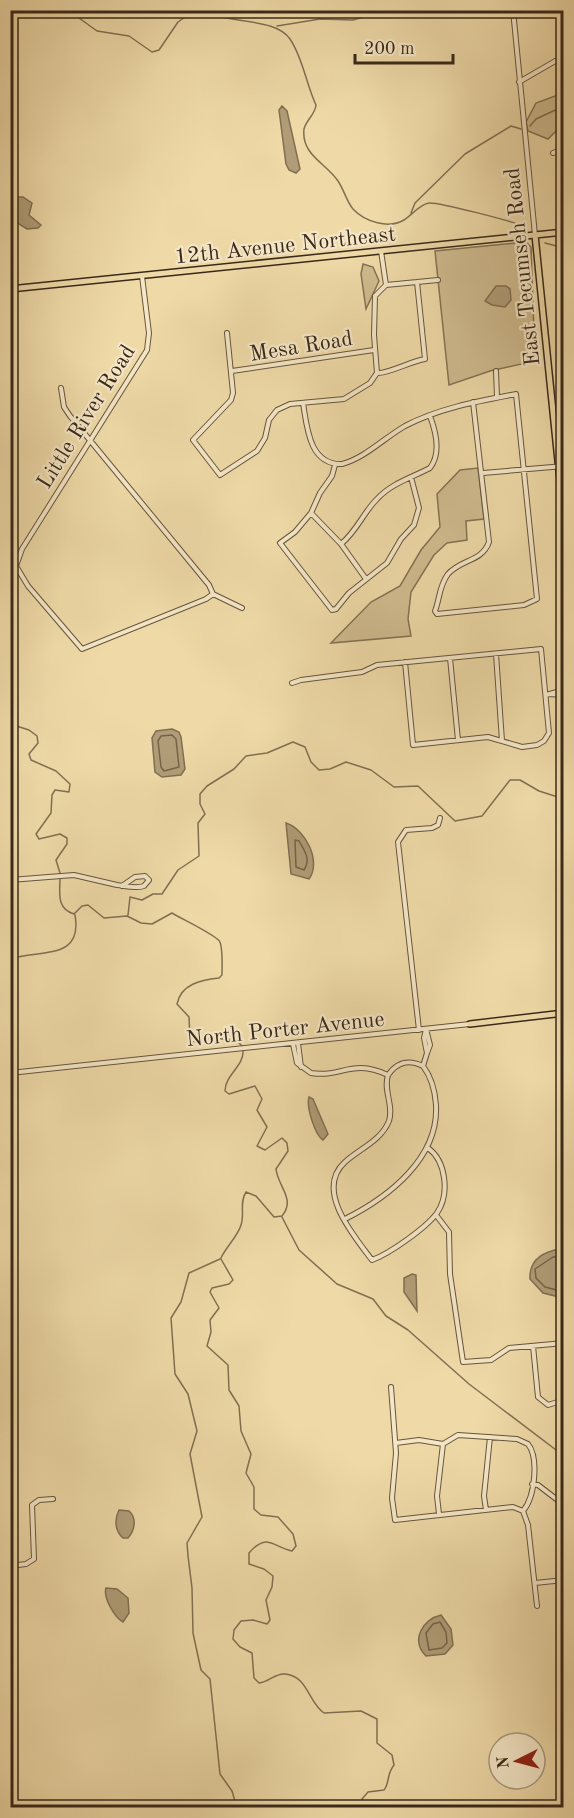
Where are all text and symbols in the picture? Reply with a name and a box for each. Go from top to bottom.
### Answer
scale bar [355,27,452,65]
text: 200 m [364,40,415,58]
street label: East Tecumseh Road [502,166,544,367]
street label: 12th Avenue Northeast [174,223,397,269]
street label: Mesa Road [248,328,354,366]
street label: Little River Road [34,341,140,493]
street label: North Porter Avenue [185,1009,385,1051]
north arrow [487,1731,547,1791]
text: N [495,1755,513,1769]

